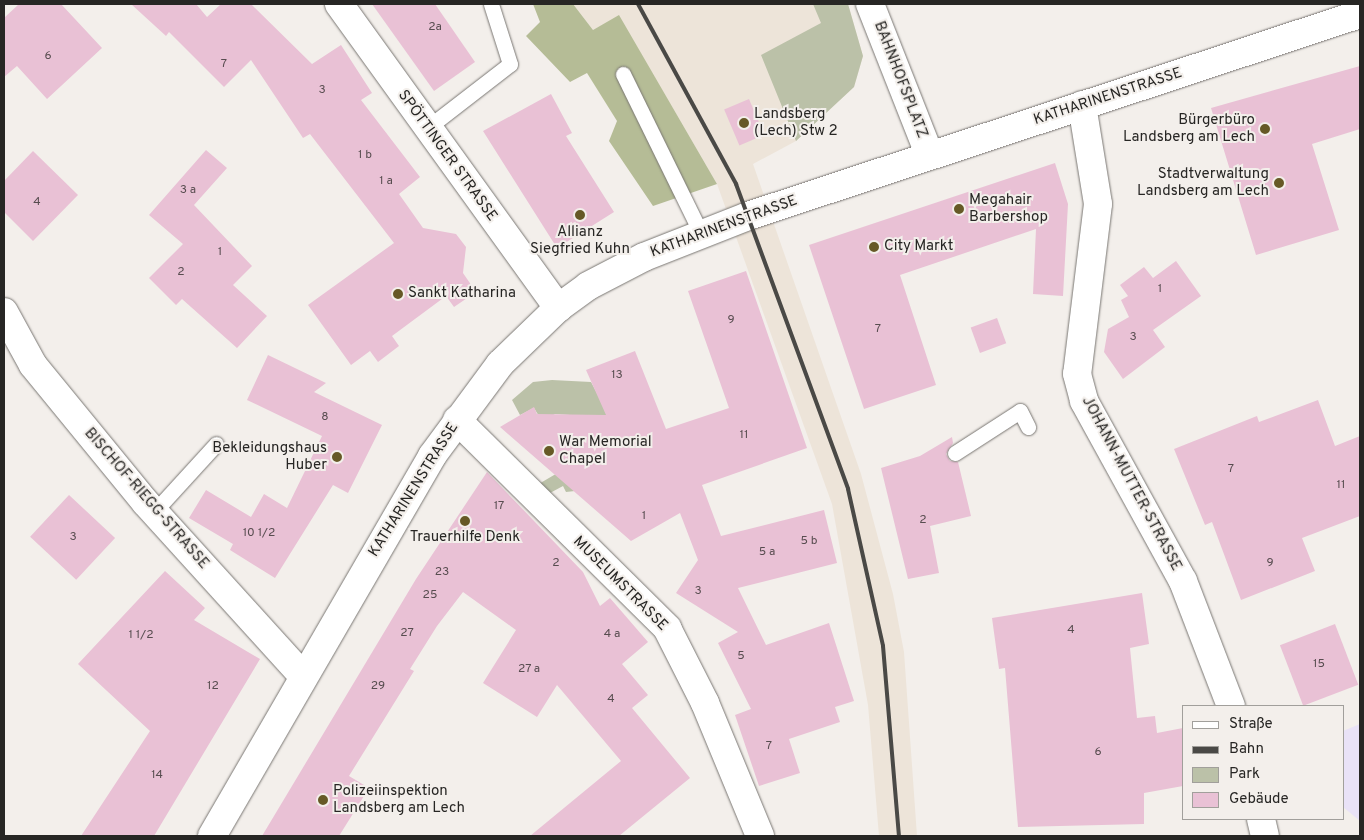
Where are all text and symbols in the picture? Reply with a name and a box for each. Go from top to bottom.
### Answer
street label: BAHNHOFSPLATZ [869,19,931,141]
house number: 2a [428,21,442,35]
house number: 6 [44,50,52,64]
house number: 7 [221,58,227,72]
street label: KATHARINENSTRASSE [1031,64,1185,130]
house number: 3 [318,84,326,98]
street label: SPÖTTINGER STRASSE [393,87,501,225]
place label: Landsberg (Lech) Stw 2 [754,105,838,140]
place label: Bürgerbüro Landsberg am Lech [1123,111,1255,146]
marker: Landsberg (Lech) Stw 2 [738,117,750,129]
marker: Bürgerbüro Landsberg am Lech [1259,123,1271,135]
house number: 1 b [358,149,372,163]
place label: Stadtverwaltung Landsberg am Lech [1137,165,1269,200]
house number: 1 a [379,175,393,189]
marker: Stadtverwaltung Landsberg am Lech [1273,177,1285,189]
house number: 3 a [180,184,196,198]
place label: Megahair Barbershop [969,191,1048,226]
street label: KATHARINENSTRASSE [648,192,800,262]
house number: 4 [33,196,41,210]
marker: Megahair Barbershop [953,203,965,215]
marker: Allianz Siegfried Kuhn [574,209,586,221]
place label: Allianz Siegfried Kuhn [530,223,630,258]
place label: City Markt [884,238,953,256]
marker: City Markt [868,241,880,253]
house number: 1 [218,246,222,260]
house number: 2 [177,266,185,280]
house number: 1 [1158,283,1162,297]
place label: Sankt Katharina [408,285,516,303]
marker: Sankt Katharina [392,288,404,300]
house number: 9 [727,314,735,328]
house number: 7 [875,323,881,337]
house number: 3 [1129,331,1137,345]
house number: 13 [611,369,623,383]
street label: JOHANN-MUTTER-STRASSE [1077,394,1185,574]
house number: 8 [321,411,329,425]
street label: KATHARINENSTRASSE [365,419,463,561]
street label: BISCHOF-RIEGG-STRASSE [80,425,212,573]
house number: 11 [740,429,748,443]
place label: War Memorial Chapel [559,433,652,468]
place label: Bekleidungshaus Huber [212,439,327,474]
marker: War Memorial Chapel [543,445,555,457]
marker: Bekleidungshaus Huber [331,451,343,463]
house number: 7 [1228,463,1234,477]
house number: 11 [1337,479,1345,493]
house number: 17 [494,500,504,514]
house number: 1 [642,510,646,524]
house number: 2 [919,514,927,528]
marker: Trauerhilfe Denk [459,515,471,527]
house number: 10 1/2 [243,527,275,541]
place label: Trauerhilfe Denk [410,529,520,547]
house number: 3 [69,531,77,545]
street label: MUSEUMSTRASSE [569,533,671,635]
house number: 5 b [800,535,818,549]
house number: 5 a [759,546,775,560]
house number: 2 [552,557,560,571]
house number: 9 [1266,557,1274,571]
house number: 23 [435,566,449,580]
house number: 3 [694,585,702,599]
house number: 25 [423,589,437,603]
house number: 4 [1067,624,1075,638]
house number: 27 [400,627,414,641]
house number: 4 a [604,628,620,642]
house number: 1 1/2 [129,629,153,643]
house number: 5 [737,650,745,664]
house number: 15 [1313,658,1325,672]
house number: 27 a [518,663,540,677]
house number: 12 [207,680,219,694]
house number: 29 [371,680,385,694]
house number: 4 [607,693,615,707]
legend [1182,705,1344,820]
text: Straße [1229,715,1273,734]
house number: 7 [766,740,772,754]
text: Bahn [1229,740,1264,759]
house number: 6 [1094,746,1102,760]
text: Park [1229,765,1260,784]
house number: 14 [151,769,163,783]
place label: Polizeiinspektion Landsberg am Lech [333,782,465,817]
text: Gebäude [1229,790,1289,809]
marker: Polizeiinspektion Landsberg am Lech [317,794,329,806]

